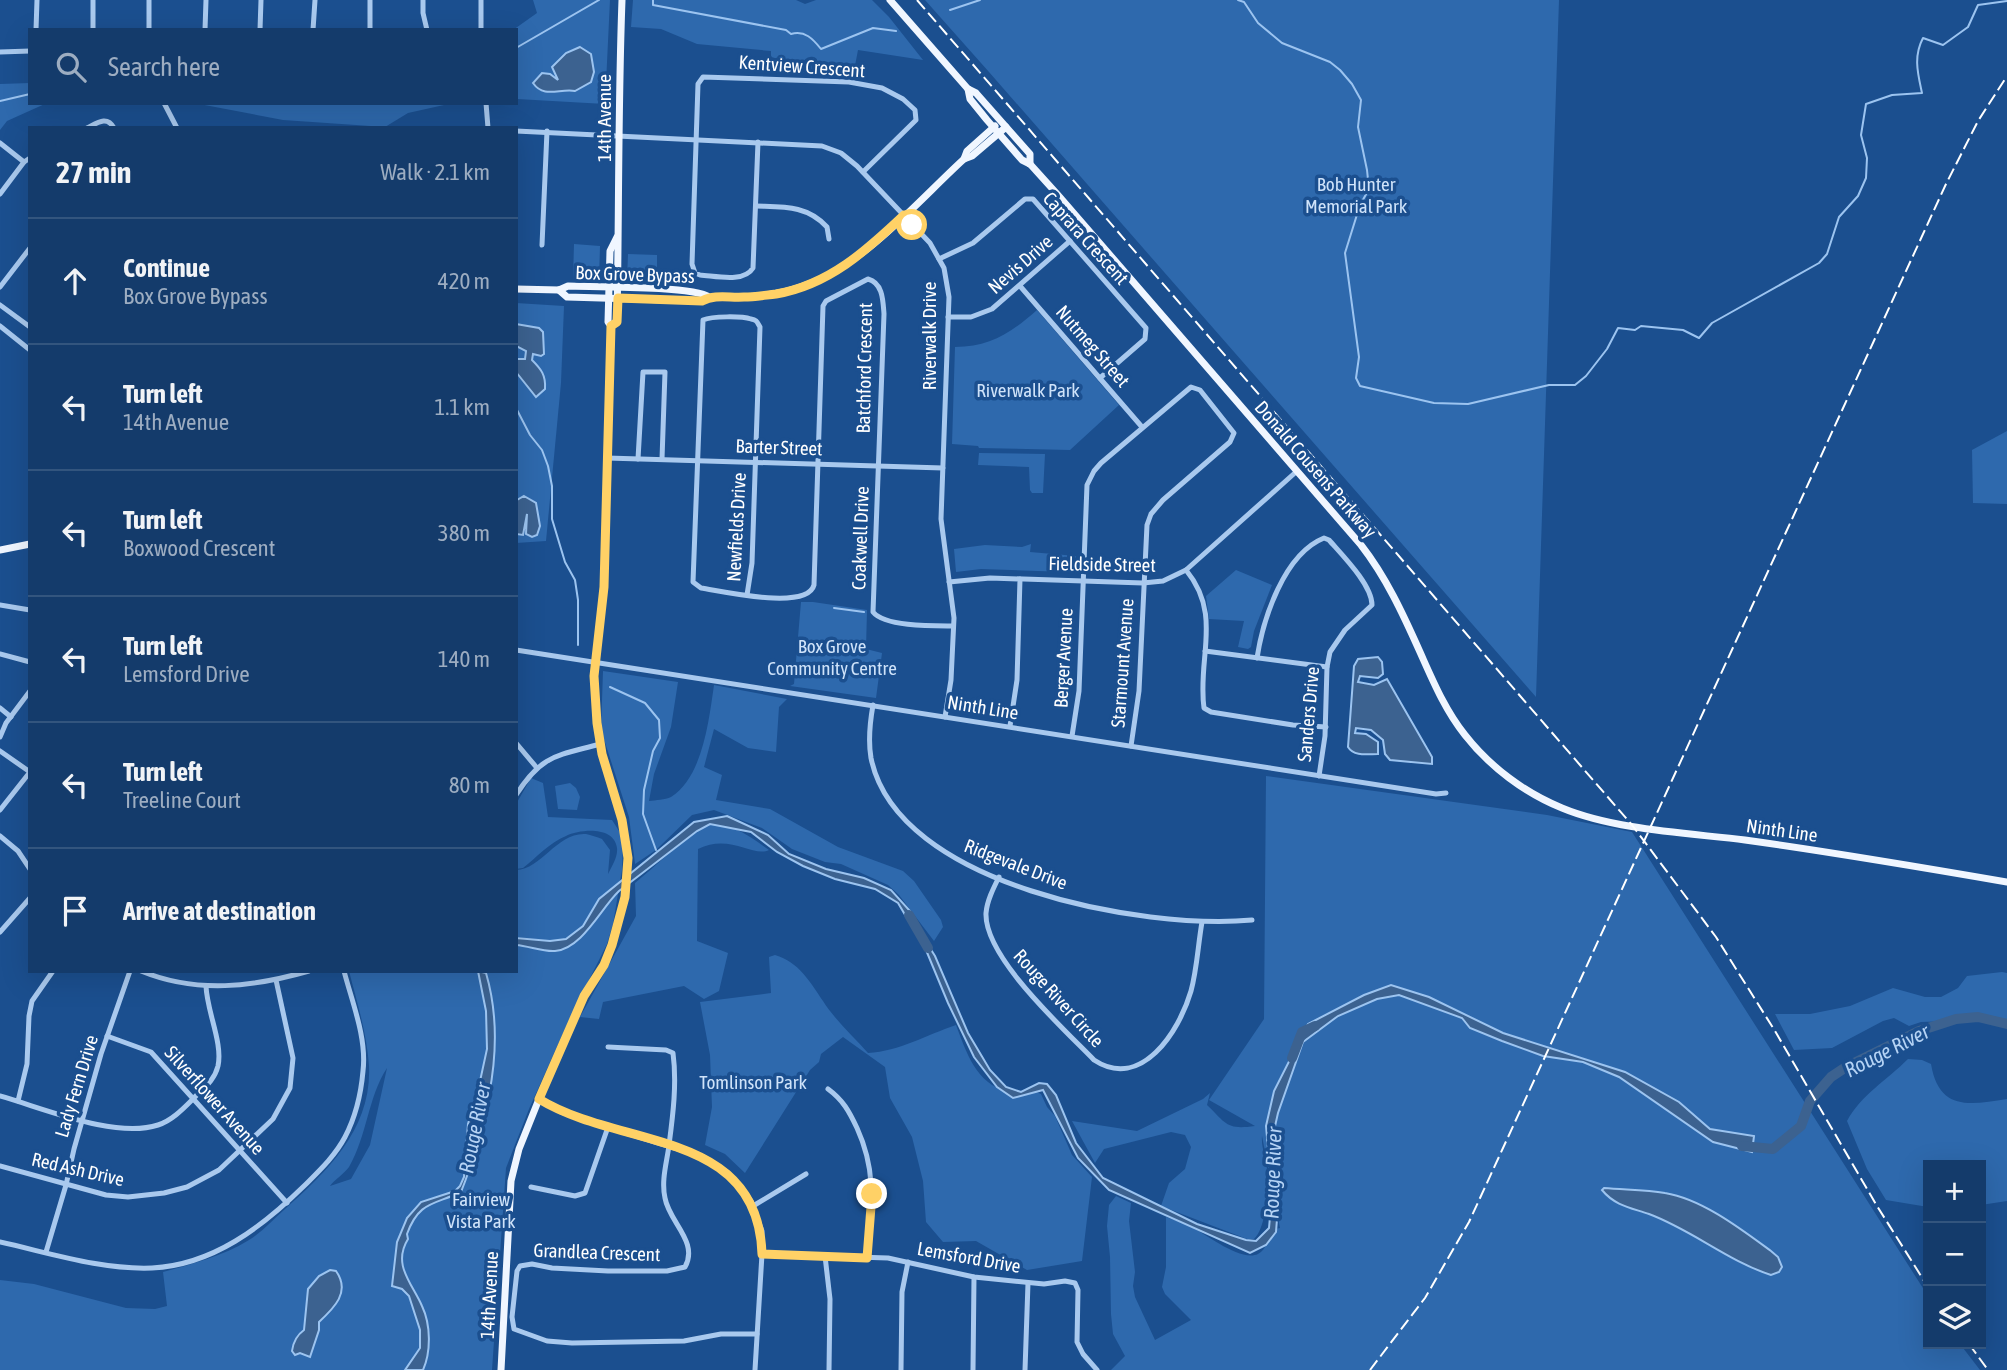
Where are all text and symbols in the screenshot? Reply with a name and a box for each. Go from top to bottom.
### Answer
search box [28,28,518,105]
icon: search [52,48,90,86]
street label: Kentview Crescent [738,51,866,81]
text: Search here [108,52,220,82]
street label: 14th Avenue [593,74,615,162]
text: 27 min [56,155,131,189]
text: Walk · 2.1 km [380,159,490,185]
park label: Bob Hunter Memorial Park [1305,173,1408,217]
street label: Caprara Crescent [1039,187,1133,289]
route start [896,209,927,240]
street label: Nevis Drive [983,230,1057,298]
text: Continue [123,253,210,283]
street label: Box Grove Bypass [575,261,695,287]
icon: ahead [56,262,94,300]
text: 420 m [438,268,490,294]
street label: Riverwalk Drive [918,282,940,390]
text: Box Grove Bypass [123,283,268,309]
street label: Nutmeg Street [1052,301,1134,391]
street label: Batchford Crescent [852,303,876,433]
text: Turn left [123,379,203,409]
park label: Riverwalk Park [976,379,1080,401]
icon: left [56,388,94,426]
text: 1.1 km [434,394,490,420]
street label: Donald Cousens Parkway [1251,396,1382,542]
text: 14th Avenue [123,409,229,435]
street label: Barter Street [735,434,823,460]
street label: Newfields Drive [722,472,750,582]
street label: Coakwell Drive [847,486,873,590]
text: Turn left [123,505,203,535]
icon: left [56,514,94,552]
text: 380 m [438,520,490,546]
text: Boxwood Crescent [123,535,275,561]
street label: Fieldside Street [1048,552,1156,576]
street label: Starmount Avenue [1107,598,1137,728]
street label: Berger Avenue [1049,608,1077,708]
text: Turn left [123,631,203,661]
park label: Box Grove Community Centre [767,635,897,679]
icon: left [56,640,94,678]
text: 140 m [438,646,490,672]
text: Lemsford Drive [123,661,250,687]
street label: Sanders Drive [1293,665,1323,763]
street label: Ninth Line [946,691,1020,723]
text: Turn left [123,757,203,787]
icon: left [56,766,94,804]
text: 80 m [449,772,490,798]
text: Treeline Court [123,787,241,813]
street label: Ninth Line [1745,814,1819,846]
street label: Ridgevale Drive [961,834,1071,894]
icon: arrive [56,892,94,930]
text: Arrive at destination [123,896,316,926]
street label: Rouge River Circle [1009,945,1109,1051]
water label: Rouge River [1840,1018,1934,1082]
street label: Lady Fern Drive [50,1032,102,1140]
street label: Silverflower Avenue [161,1041,269,1159]
park label: Tomlinson Park [699,1071,807,1093]
water label: Rouge River [453,1080,495,1175]
water label: Rouge River [1258,1126,1286,1219]
street label: Red Ash Drive [30,1148,126,1190]
map controls [1923,1160,1986,1349]
button: + [1923,1160,1986,1223]
route end [856,1178,887,1209]
park label: Fairview Vista Park [446,1188,516,1232]
button: − [1923,1223,1986,1286]
street label: Lemsford Drive [916,1237,1022,1277]
street label: Grandlea Crescent [533,1239,661,1265]
street label: 14th Avenue [476,1251,502,1339]
button: layers [1923,1286,1986,1349]

